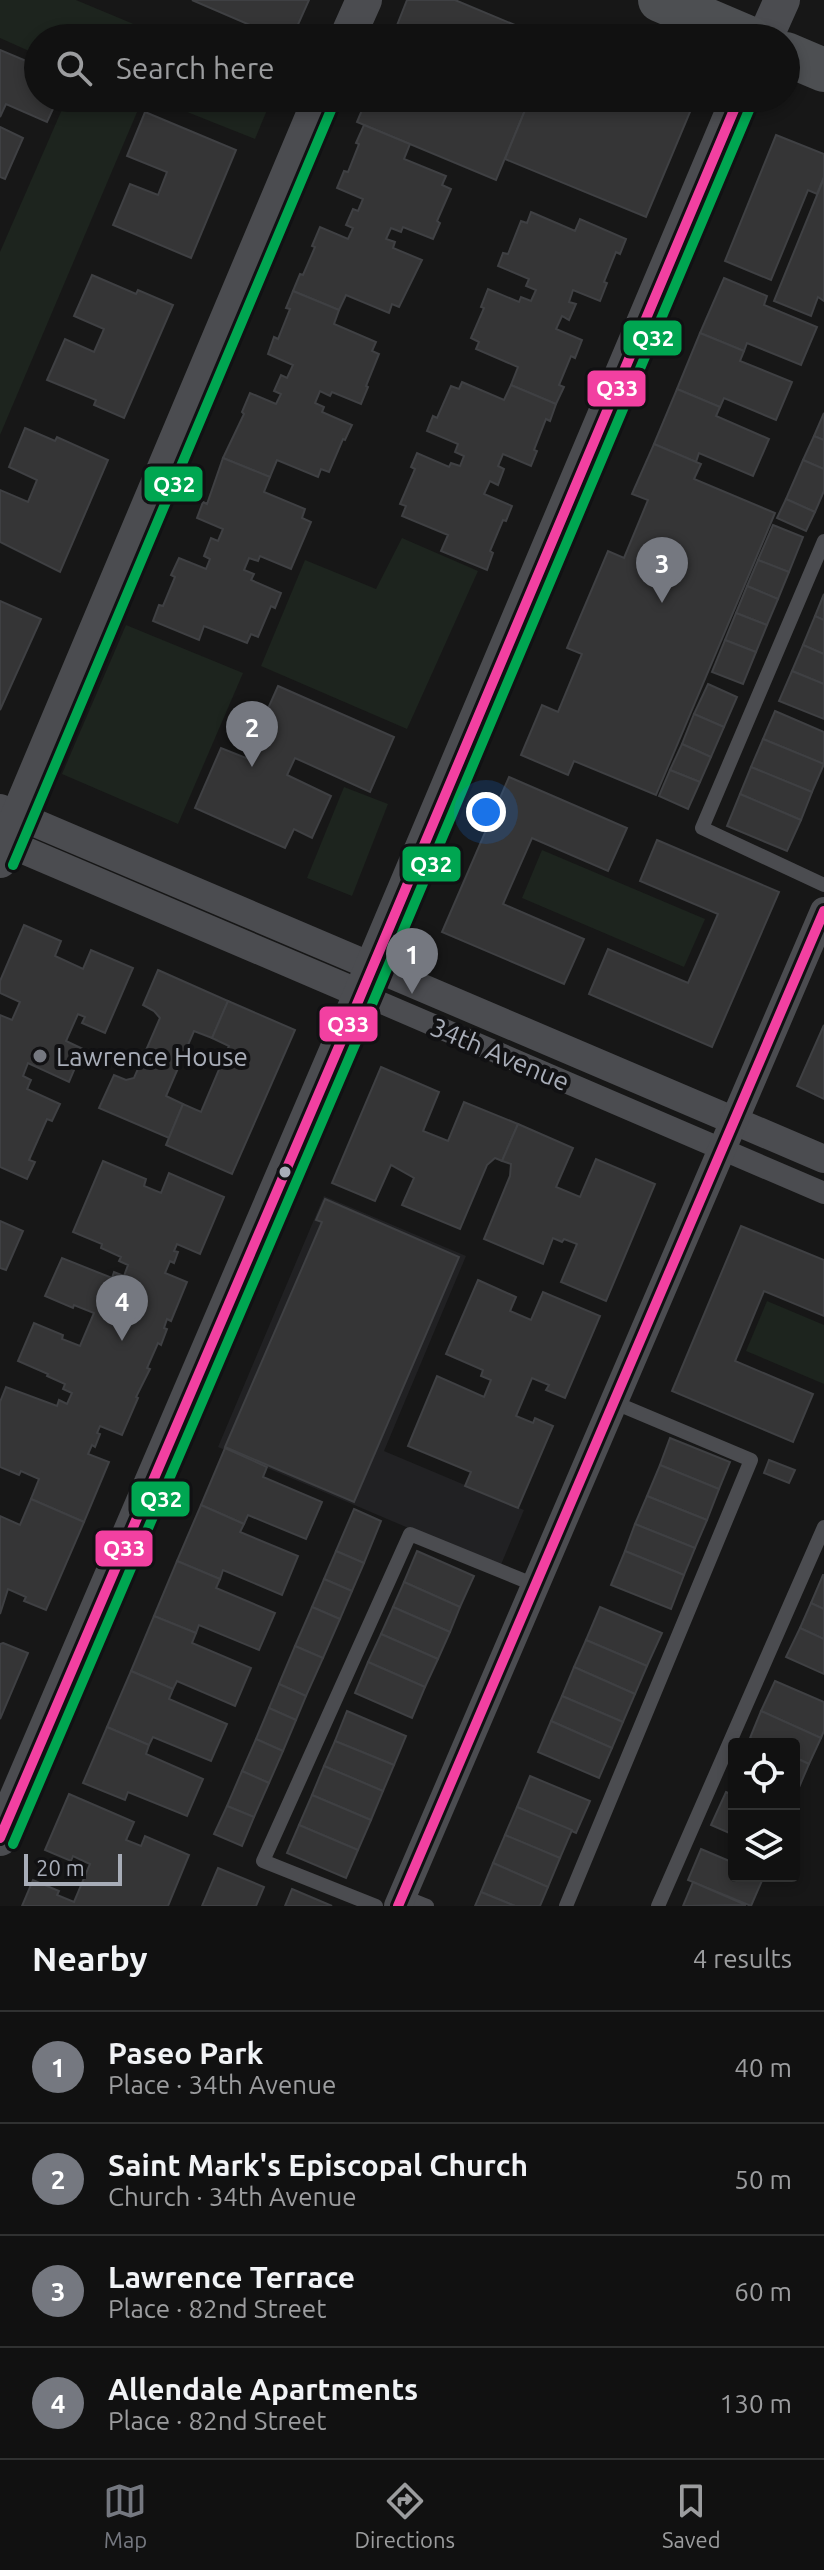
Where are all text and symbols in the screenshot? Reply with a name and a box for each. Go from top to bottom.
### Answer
search box [24,24,800,112]
icon: search [52,46,96,90]
text: Search here [116,51,275,85]
line badge: Q32 [622,319,683,357]
text: Q32 [632,325,674,350]
line badge: Q33 [586,369,647,408]
text: Q33 [596,375,638,400]
line badge: Q32 [143,465,204,503]
text: Q32 [153,471,195,496]
pin: 3 [636,537,688,603]
pin: 2 [226,701,278,767]
your location [466,792,506,832]
line badge: Q32 [401,845,462,883]
text: Q32 [410,851,452,876]
pin: 1 [386,928,438,994]
line badge: Q33 [318,1005,379,1043]
text: Q33 [327,1011,369,1036]
street label: 34th Avenue [426,1012,574,1096]
place label: Lawrence House [56,1042,248,1071]
marker: Lawrence House [31,1047,49,1065]
unlabelled marker [277,1164,293,1180]
pin: 4 [96,1275,148,1341]
line badge: Q32 [130,1480,191,1518]
text: Q32 [140,1486,182,1511]
line badge: Q33 [94,1529,154,1568]
text: Q33 [103,1535,145,1560]
map controls [728,1738,800,1882]
button: locate [728,1738,800,1810]
button: layers [728,1810,800,1882]
scale bar [24,1850,122,1886]
text: 20 m [36,1855,85,1880]
text: Nearby [32,1939,147,1977]
text: 4 results [693,1944,792,1973]
text: Paseo Park [108,2036,263,2070]
text: 1 [51,2053,65,2082]
text: 40 m [734,2053,792,2082]
text: Place · 34th Avenue [108,2070,336,2099]
text: Saint Mark's Episcopal Church [108,2148,528,2182]
text: 2 [51,2165,65,2194]
text: 50 m [734,2165,792,2194]
text: Church · 34th Avenue [108,2182,357,2211]
text: Lawrence Terrace [108,2260,355,2294]
text: 3 [51,2277,65,2306]
text: 60 m [734,2277,792,2306]
text: Place · 82nd Street [108,2294,326,2323]
text: Allendale Apartments [108,2372,418,2406]
text: 4 [51,2389,65,2418]
text: 130 m [720,2389,792,2418]
text: Place · 82nd Street [108,2406,326,2435]
tab: Map [103,2479,147,2552]
tab: Directions [354,2479,455,2552]
tab: Saved [662,2479,721,2552]

